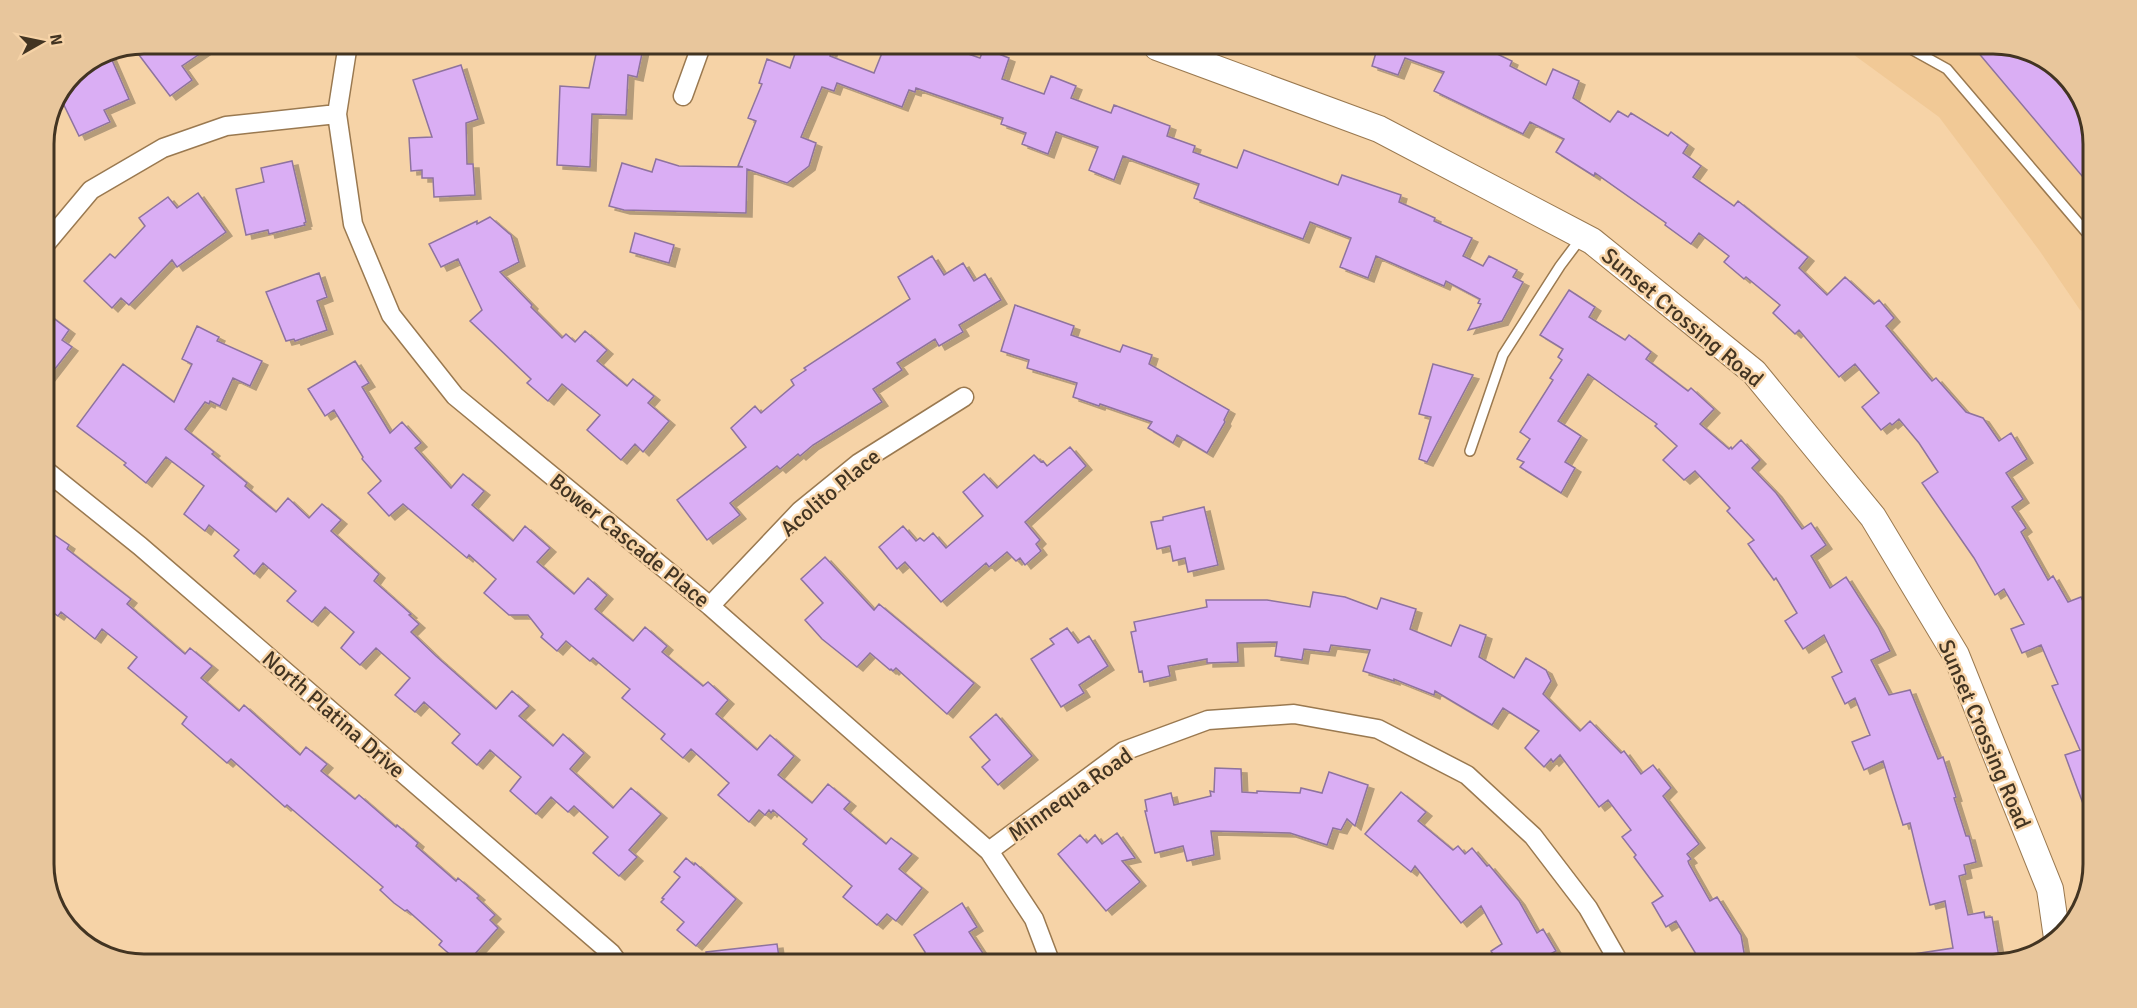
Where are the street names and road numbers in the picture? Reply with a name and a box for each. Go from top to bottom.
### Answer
street label: Sunset Crossing Road [1596,242,1769,393]
street label: Acolito Place [775,443,886,542]
street label: Bower Cascade Place [544,468,715,613]
street label: Sunset Crossing Road [1933,636,2037,833]
street label: North Platina Drive [257,645,411,784]
street label: Minnequa Road [1003,742,1138,847]

